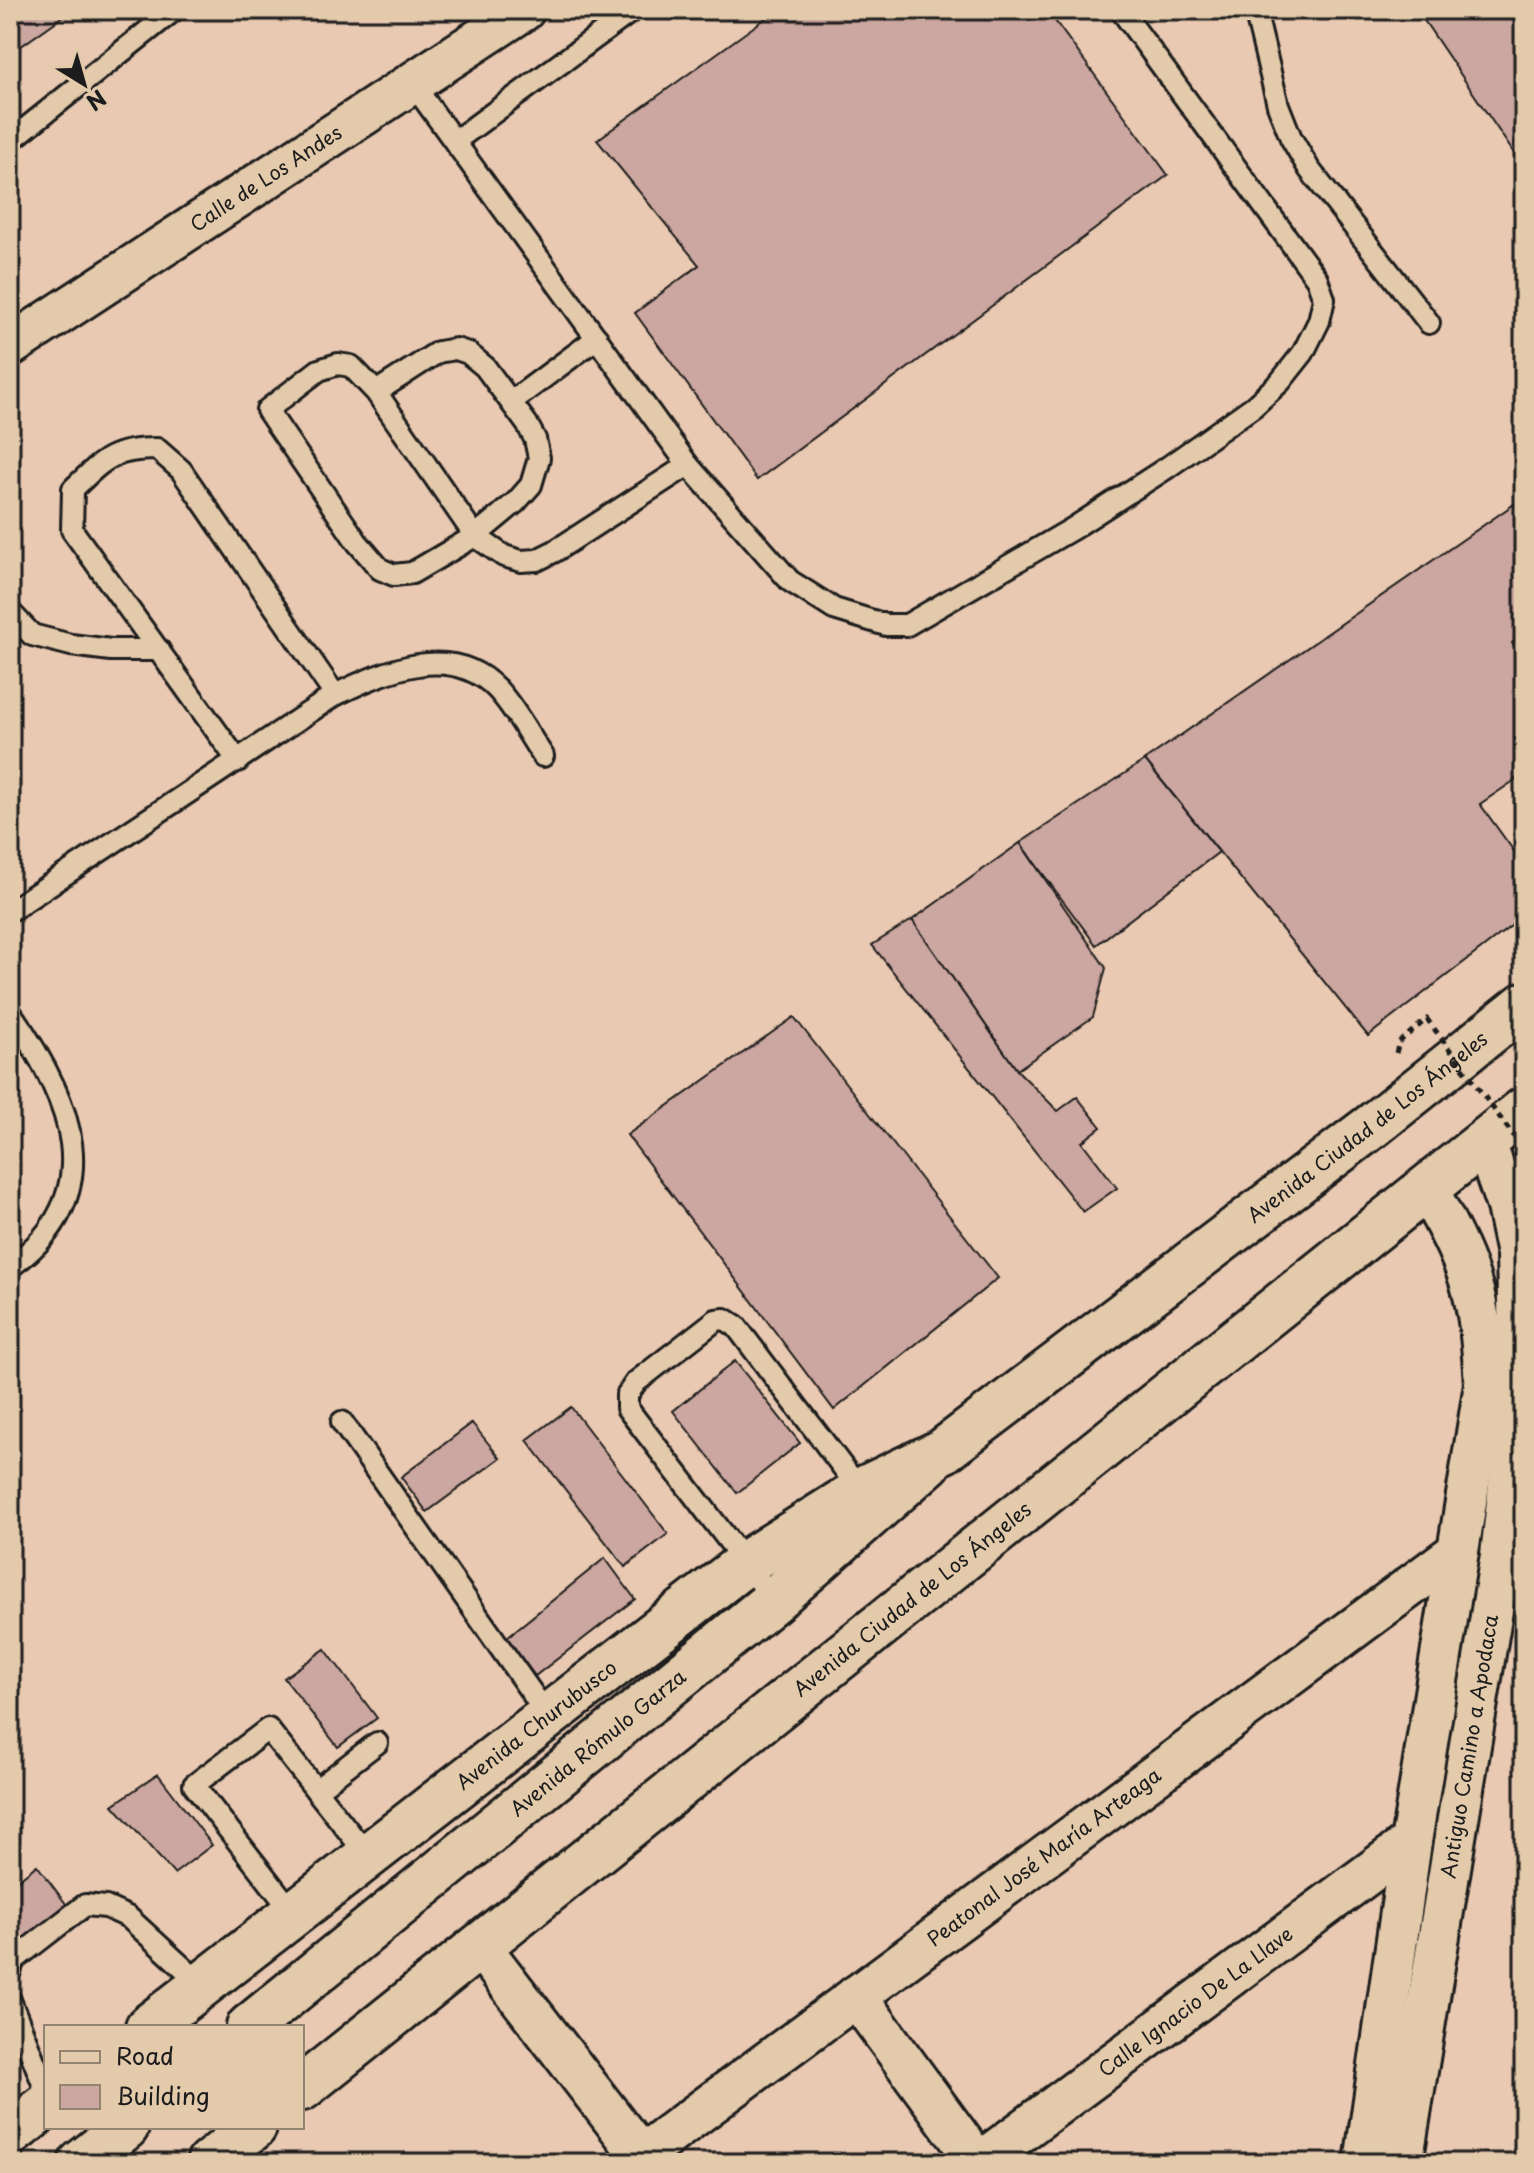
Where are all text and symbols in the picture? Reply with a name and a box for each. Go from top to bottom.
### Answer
north arrow [44,44,124,124]
text: N [80,83,114,120]
street label: Calle de Los Andes [184,117,348,239]
street label: Avenida Ciudad de Los Ángeles [1240,1023,1494,1229]
street label: Avenida Ciudad de Los Ángeles [786,1494,1038,1703]
street label: Antiguo Camino a Apodaca [1433,1612,1505,1880]
street label: Avenida Churubusco [449,1652,623,1797]
street label: Avenida Rómulo Garza [503,1661,692,1823]
street label: Peatonal José María Arteaga [920,1760,1167,1953]
street label: Calle Ignacio De La Llave [1092,1919,1299,2084]
legend [44,2025,304,2129]
text: Road [116,2037,174,2073]
text: Building [116,2077,210,2113]

